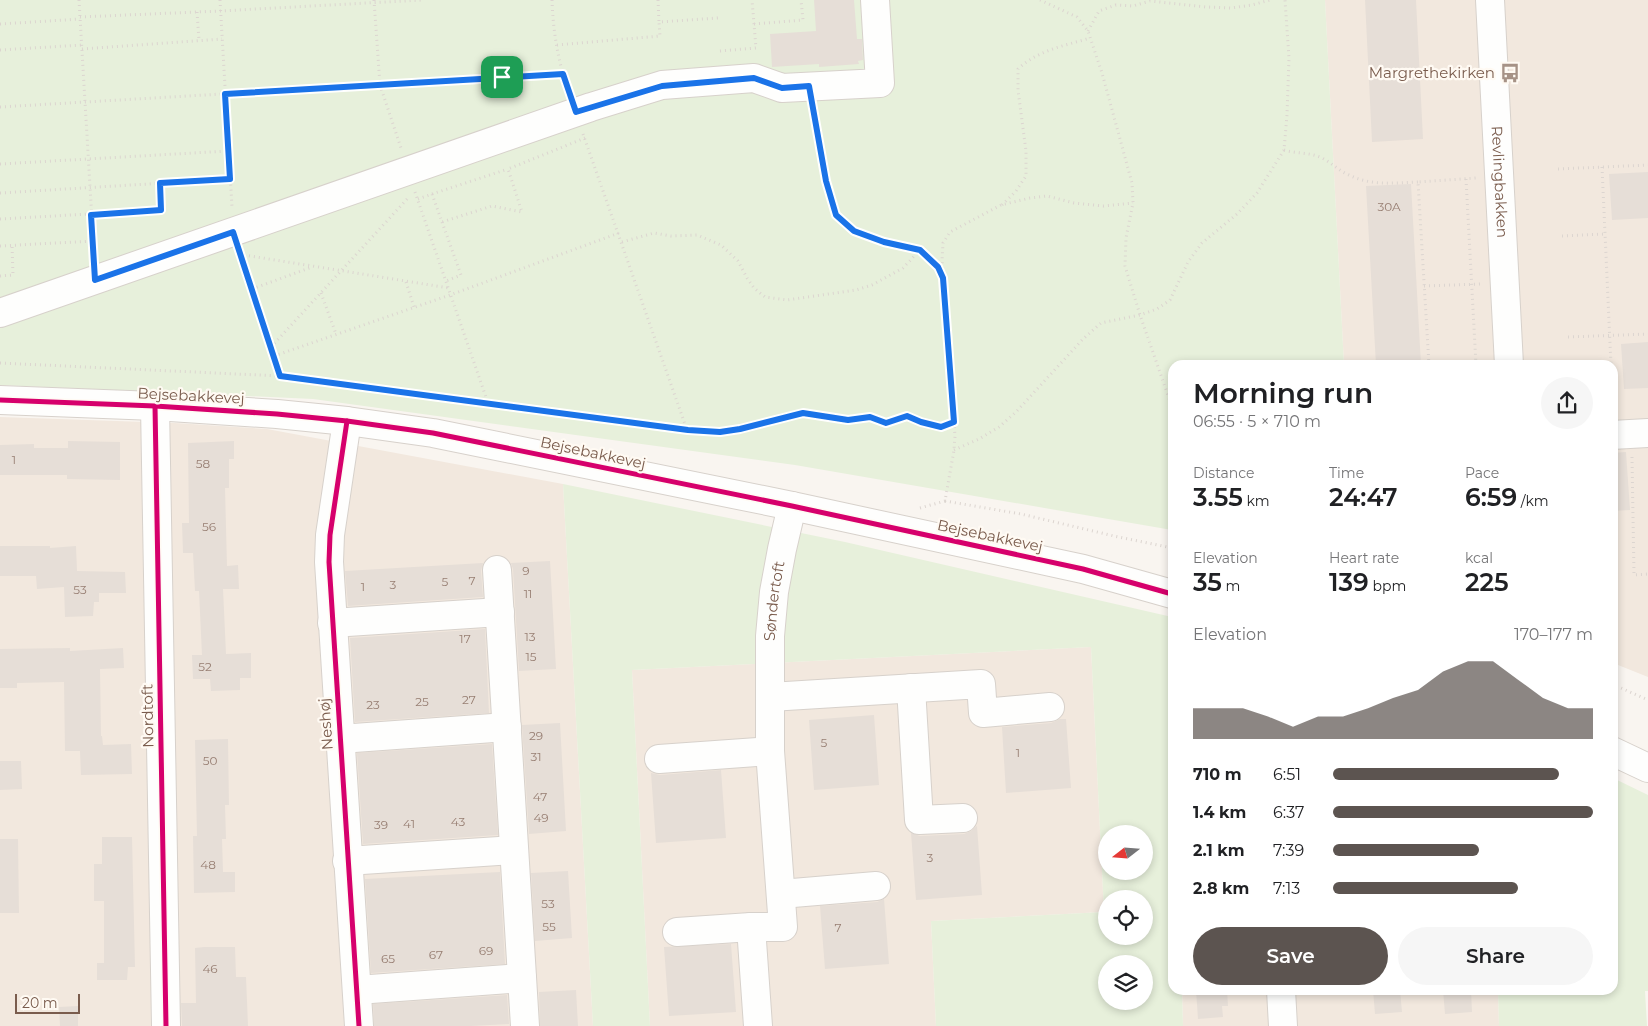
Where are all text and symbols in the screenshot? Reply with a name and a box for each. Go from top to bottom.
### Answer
pin [481,56,523,98]
bus stop icon: Margrethekirken [1499,62,1521,84]
icon: arrive [488,63,516,91]
place label: Margrethekirken [1369,63,1495,82]
street label: Revlingbakken [1488,125,1512,238]
house number: 30A [1377,199,1401,214]
text: Morning run [1193,376,1373,410]
button: share [1541,377,1593,429]
street label: Bejsebakkevej [137,383,245,408]
text: 06:55 · 5 × 710 m [1193,412,1321,431]
street label: Bejsebakkevej [539,432,648,473]
house number: 1 [12,452,16,467]
house number: 58 [196,456,211,471]
text: Distance [1193,464,1255,482]
text: Time [1329,464,1364,482]
text: Pace [1465,464,1499,482]
text: 3.55 [1193,482,1243,512]
text: 24:47 [1329,482,1398,512]
text: 6:59 [1465,482,1517,512]
text: km [1243,492,1270,510]
text: /km [1517,492,1549,510]
street label: Bejsebakkevej [936,515,1045,556]
house number: 56 [202,519,216,534]
text: Elevation [1193,549,1258,567]
text: Heart rate [1329,549,1399,567]
text: kcal [1465,549,1493,567]
street label: Søndertoft [760,559,789,641]
house number: 9 [522,563,530,578]
text: 35 [1193,567,1222,597]
text: 139 [1329,567,1369,597]
text: 225 [1465,567,1509,597]
house number: 7 [468,573,476,588]
house number: 5 [442,574,449,589]
house number: 3 [390,577,397,592]
text: m [1222,577,1240,595]
text: bpm [1369,577,1406,595]
house number: 1 [361,579,365,594]
house number: 53 [73,582,87,597]
house number: 11 [524,586,532,601]
text: Elevation [1193,625,1267,644]
text: 170–177 m [1514,625,1593,644]
house number: 13 [524,629,536,644]
house number: 17 [459,631,471,646]
house number: 15 [525,649,537,664]
house number: 52 [198,659,212,674]
street label: Nordtoft [137,684,158,748]
house number: 27 [462,692,476,707]
house number: 25 [415,694,429,709]
street label: Neshøj [314,697,337,751]
house number: 23 [366,697,380,712]
house number: 29 [529,728,543,743]
house number: 5 [821,735,828,750]
house number: 1 [1016,745,1020,760]
house number: 31 [530,749,542,764]
house number: 50 [203,753,217,768]
text: 710 m [1193,765,1242,784]
text: 6:51 [1273,765,1301,784]
house number: 47 [533,789,547,804]
text: 1.4 km [1193,803,1246,822]
text: 6:37 [1273,803,1304,822]
house number: 49 [533,810,549,825]
house number: 43 [451,814,465,829]
house number: 41 [403,816,415,831]
house number: 39 [374,817,388,832]
north arrow [1098,825,1152,880]
map controls [1098,825,1153,1010]
text: 2.1 km [1193,841,1245,860]
text: 7:39 [1273,841,1304,860]
house number: 3 [927,850,934,865]
house number: 48 [200,857,216,872]
text: 2.8 km [1193,879,1249,898]
text: 7:13 [1273,879,1300,898]
button: locate [1098,890,1153,945]
house number: 53 [541,896,555,911]
house number: 55 [542,919,556,934]
house number: 7 [834,920,842,935]
button: Save [1193,927,1388,985]
button: Share [1398,927,1593,985]
house number: 69 [479,943,493,958]
house number: 67 [429,947,443,962]
house number: 65 [381,951,395,966]
button: layers [1098,955,1153,1010]
house number: 46 [202,961,218,976]
scale bar [15,991,80,1014]
text: 20 m [22,994,58,1012]

